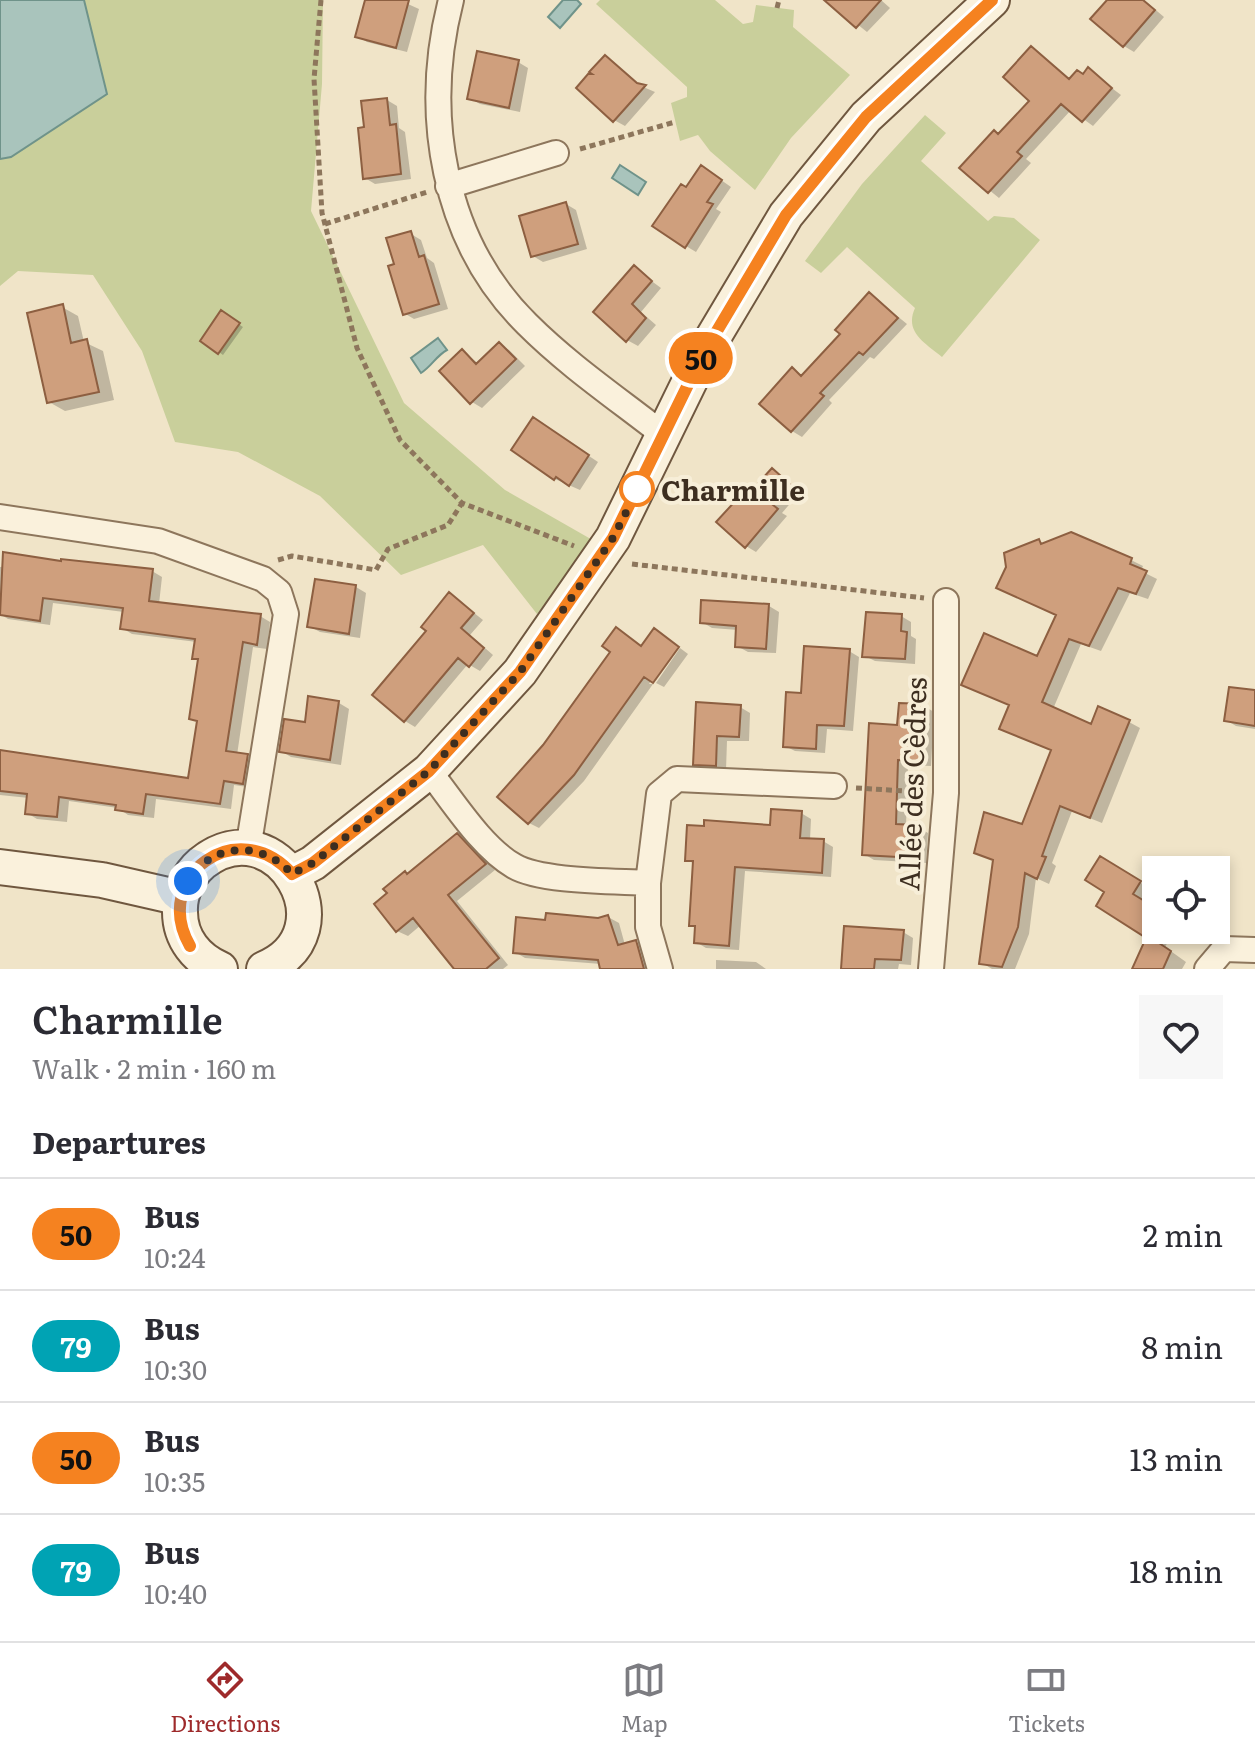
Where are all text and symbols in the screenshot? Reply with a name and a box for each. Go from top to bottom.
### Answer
line badge: 50 [665,332,737,384]
text: 50 [685,337,717,379]
place label: Charmille [661,468,805,510]
marker: Charmille [620,472,654,506]
street label: Allée des Cèdres [886,676,936,892]
map controls [1142,856,1230,944]
button: locate [1142,856,1230,944]
your location [168,861,208,901]
text: Charmille [32,989,223,1046]
button: heart [1139,995,1223,1079]
text: Walk · 2 min · 160 m [32,1048,276,1087]
text: Departures [32,1119,206,1163]
text: Bus [144,1193,200,1237]
text: 2 min [1143,1212,1223,1256]
text: 50 [60,1213,92,1255]
text: 10:24 [144,1237,206,1276]
text: Bus [144,1305,200,1349]
text: 8 min [1142,1324,1223,1368]
text: 79 [60,1325,92,1367]
text: 10:30 [144,1349,207,1388]
text: Bus [144,1417,200,1461]
text: 13 min [1130,1436,1223,1480]
text: 50 [60,1437,92,1479]
text: 10:35 [144,1461,205,1500]
text: Bus [144,1529,200,1573]
text: 18 min [1129,1548,1223,1592]
text: 79 [60,1549,92,1591]
text: 10:40 [144,1573,207,1612]
tab: Directions [170,1658,280,1739]
tab: Map [621,1658,667,1739]
tab: Tickets [1008,1658,1085,1739]

